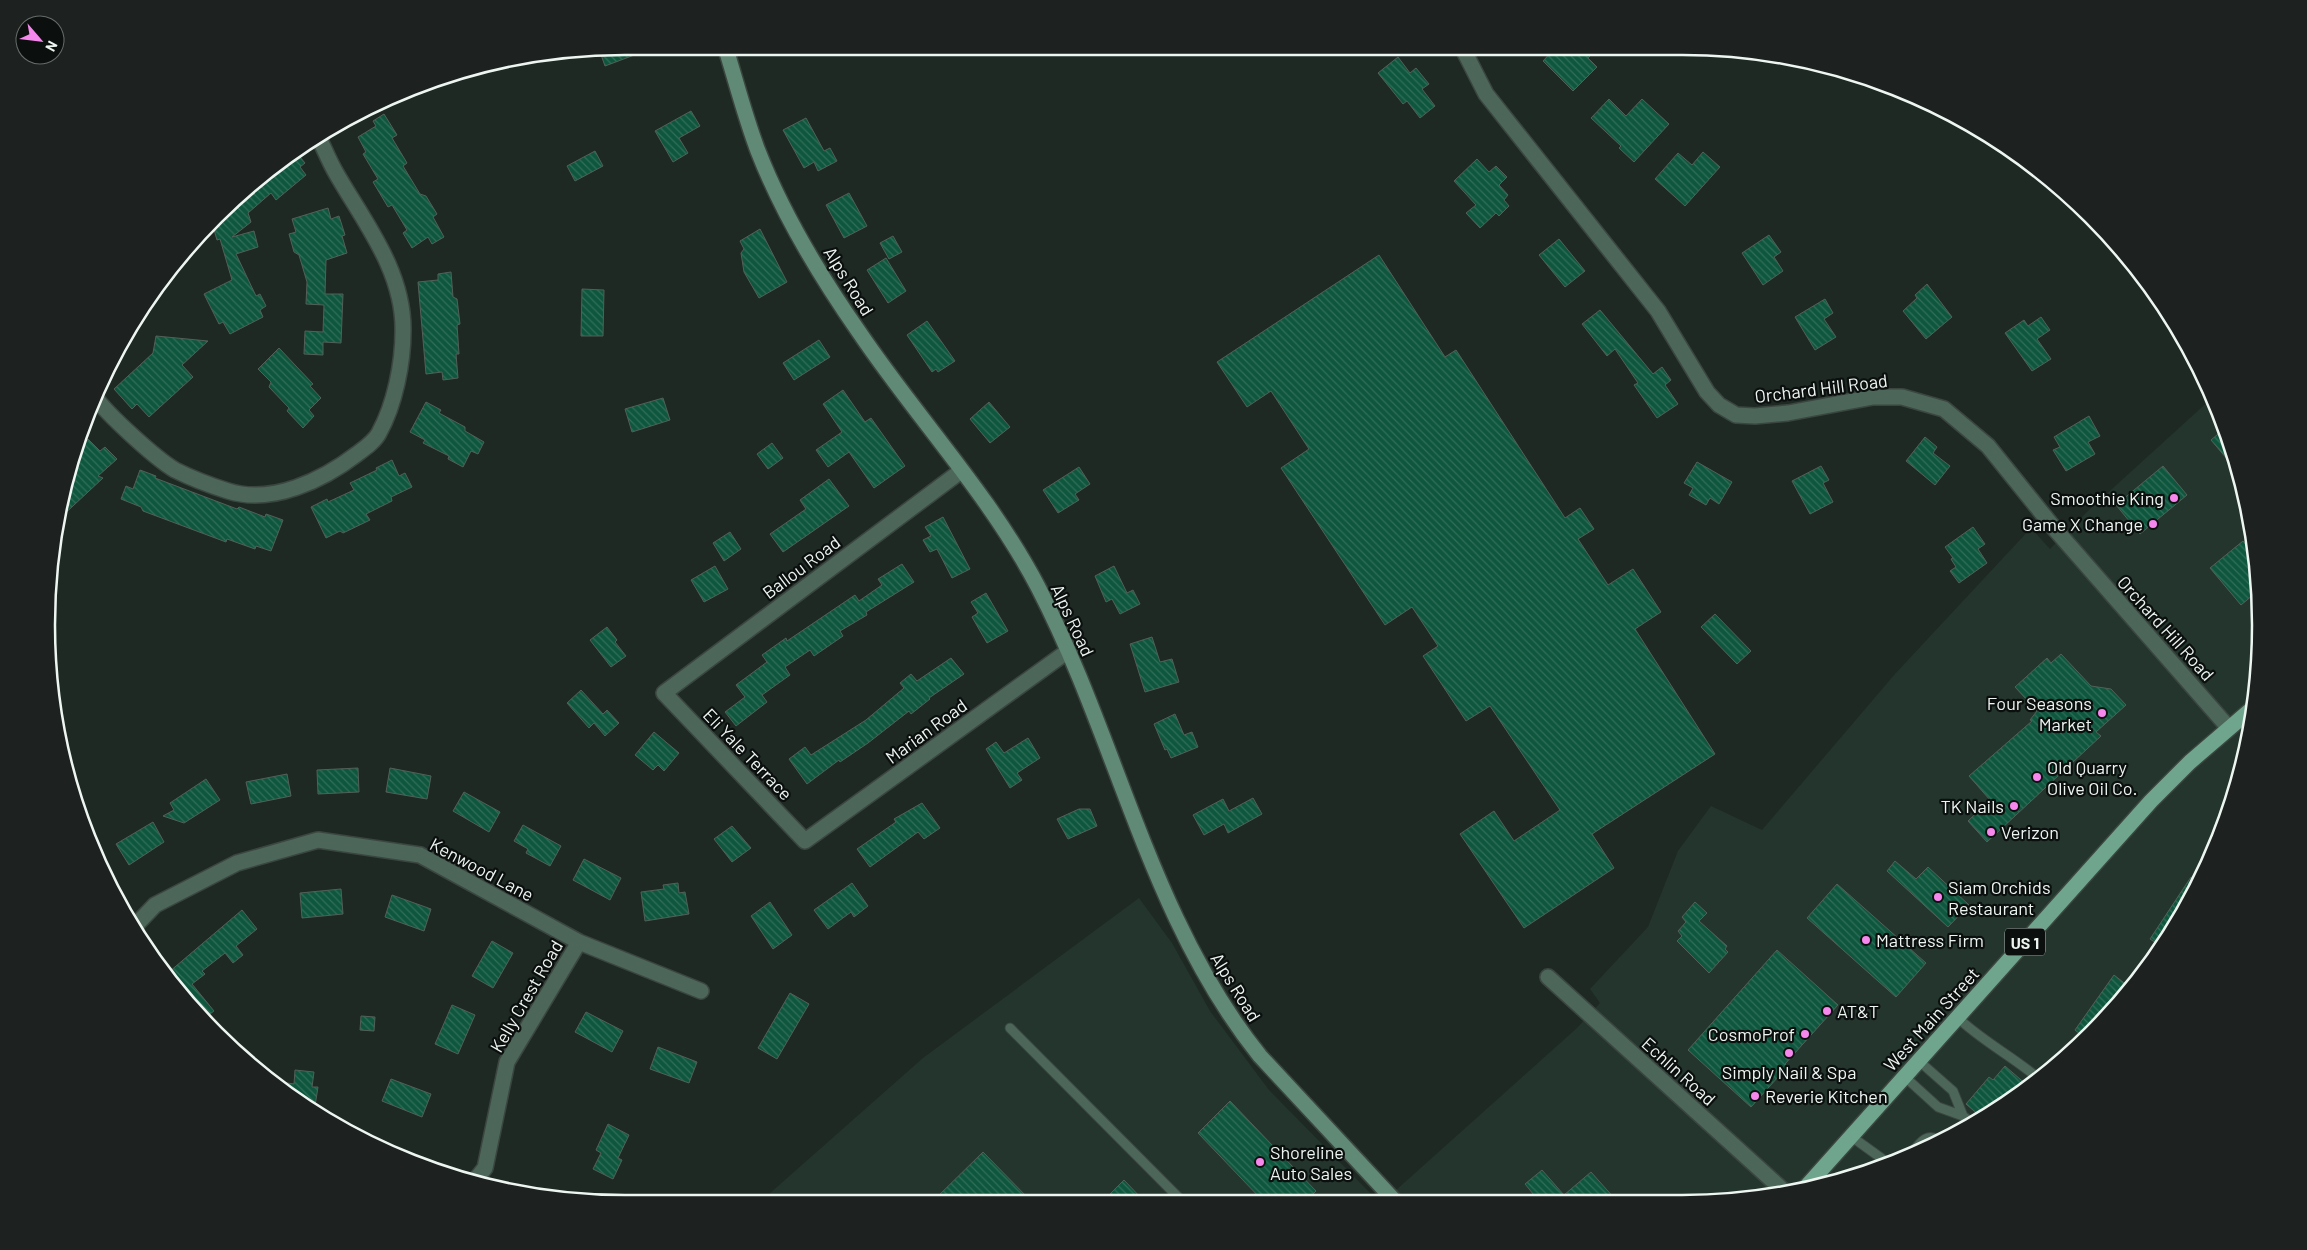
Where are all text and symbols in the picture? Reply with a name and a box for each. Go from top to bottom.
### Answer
north arrow [15,15,65,65]
text: N [42,38,62,54]
street label: Alps Road [819,242,879,320]
street label: Orchard Hill Road [1753,369,1889,407]
place label: Smoothie King [2050,487,2164,509]
marker: Smoothie King [2168,492,2180,504]
place label: Game X Change [2022,513,2143,535]
marker: Game X Change [2147,518,2159,530]
street label: Ballou Road [758,531,844,603]
street label: Orchard Hill Road [2113,571,2219,685]
street label: Alps Road [1047,580,1099,660]
place label: Four Seasons Market [1987,692,2092,735]
street label: Marian Road [881,694,971,768]
street label: Eli Yale Terrace [699,704,797,804]
marker: Four Seasons Market [2096,707,2108,719]
place label: Old Quarry Olive Oil Co. [2047,756,2137,799]
marker: Old Quarry Olive Oil Co. [2031,771,2043,783]
place label: TK Nails [1940,795,2004,817]
marker: TK Nails [2008,800,2020,812]
place label: Verizon [2001,821,2059,843]
marker: Verizon [1985,826,1997,838]
street label: Kenwood Lane [426,832,538,906]
place label: Siam Orchids Restaurant [1948,876,2051,919]
marker: Siam Orchids Restaurant [1932,891,1944,903]
place label: Mattress Firm [1876,929,1984,951]
road number: US 1 [2005,929,2045,956]
marker: Mattress Firm [1860,934,1872,946]
street label: Kelly Crest Road [485,936,567,1056]
street label: Alps Road [1206,948,1266,1026]
street label: West Main Street [1879,962,1983,1076]
place label: AT&T [1837,1000,1879,1022]
marker: AT&T [1821,1005,1833,1017]
place label: CosmoProf [1708,1023,1795,1045]
marker: CosmoProf [1799,1028,1811,1040]
street label: Echlin Road [1638,1032,1720,1110]
marker: Simply Nail & Spa [1783,1047,1795,1059]
place label: Simply Nail & Spa [1722,1061,1856,1083]
place label: Reverie Kitchen [1765,1085,1888,1107]
marker: Reverie Kitchen [1749,1090,1761,1102]
place label: Shoreline Auto Sales [1270,1141,1352,1184]
marker: Shoreline Auto Sales [1254,1156,1266,1168]

